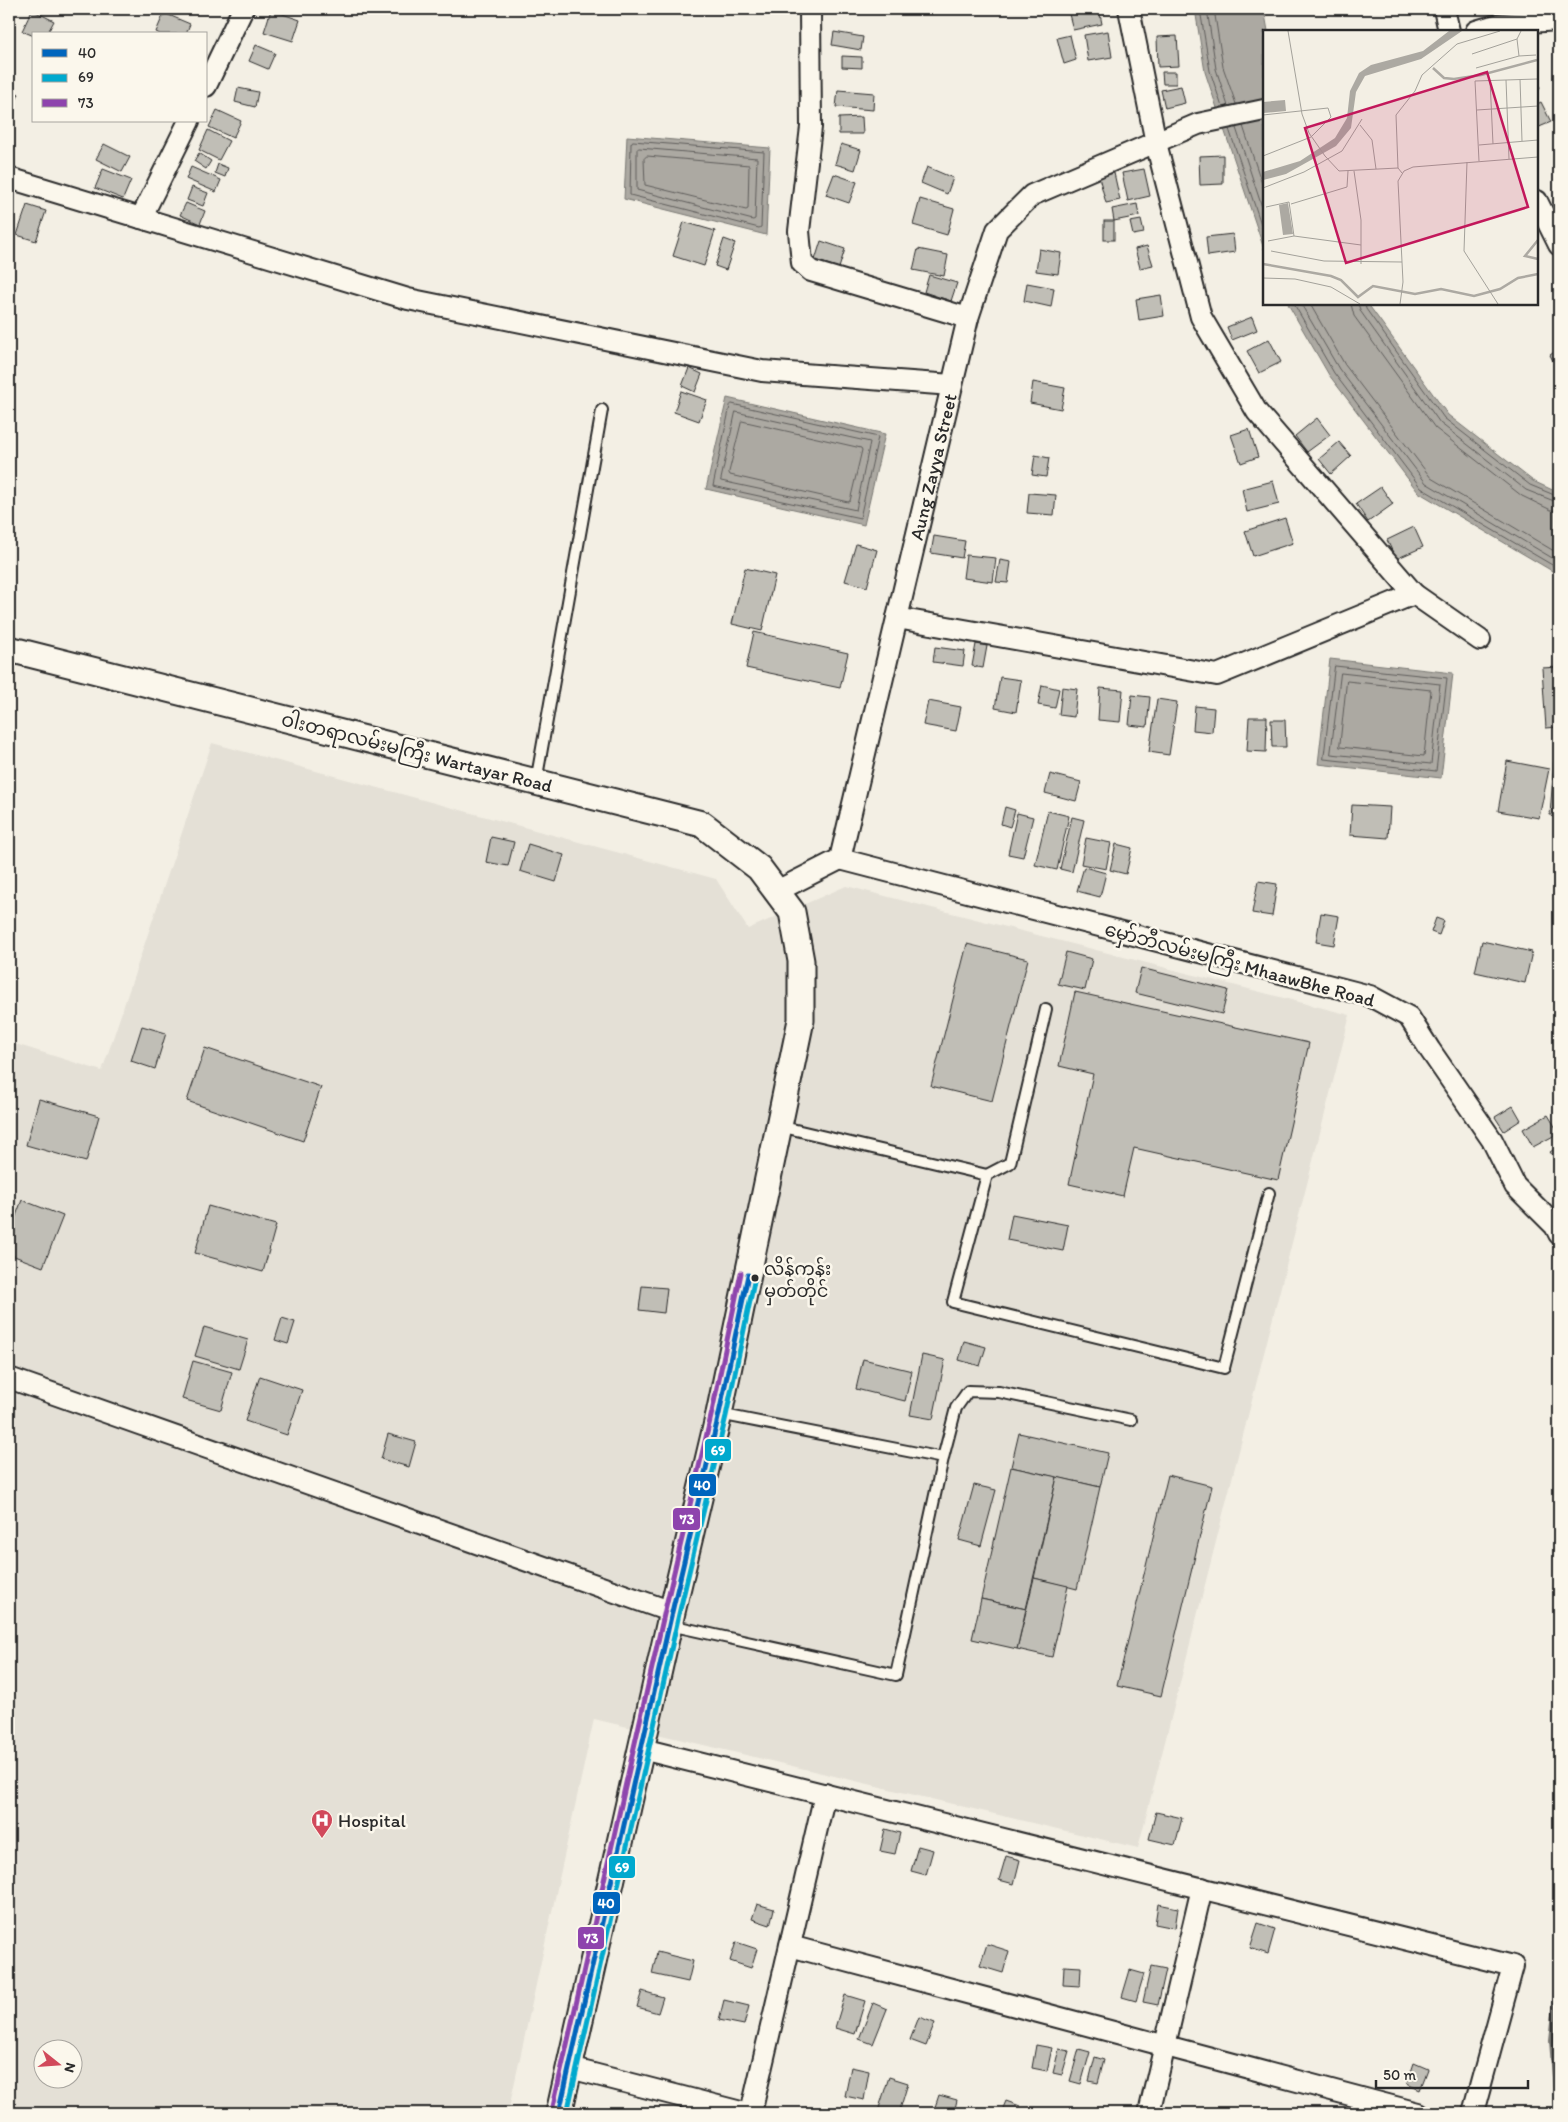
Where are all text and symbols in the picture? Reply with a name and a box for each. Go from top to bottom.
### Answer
inset map [1263,30,1538,305]
legend [32,32,208,122]
text: 40 [78,44,96,62]
text: 69 [78,68,94,86]
text: 73 [78,94,94,112]
street label: Aung Zayya Street [905,391,962,543]
street label: ဝါးတရာလမ်းမကြီး Wartayar Road [278,705,555,801]
street label: မှော်ဘီလမ်းမကြီး MhaawBhe Road [1101,914,1379,1017]
place label: လိန်ကုန်း မှတ်တိုင် [764,1255,831,1306]
marker: လိန်ကုန်း မှတ်တိုင် [750,1273,760,1283]
line badge: 69 [704,1438,732,1462]
text: 69 [711,1442,725,1459]
line badge: 40 [688,1473,717,1497]
text: 40 [693,1477,711,1494]
line badge: 73 [672,1507,701,1531]
text: 73 [679,1511,695,1528]
hospital icon: Hospital [310,1808,334,1839]
place label: Hospital [338,1809,407,1832]
line badge: 69 [608,1855,636,1879]
text: 69 [615,1859,629,1876]
line badge: 40 [592,1891,621,1915]
text: 40 [597,1895,615,1912]
line badge: 73 [577,1926,605,1950]
text: 73 [583,1930,599,1947]
north arrow [32,2040,82,2090]
scale bar [1376,2057,1528,2089]
text: N [60,2061,79,2075]
text: 50 m [1383,2066,1416,2084]

